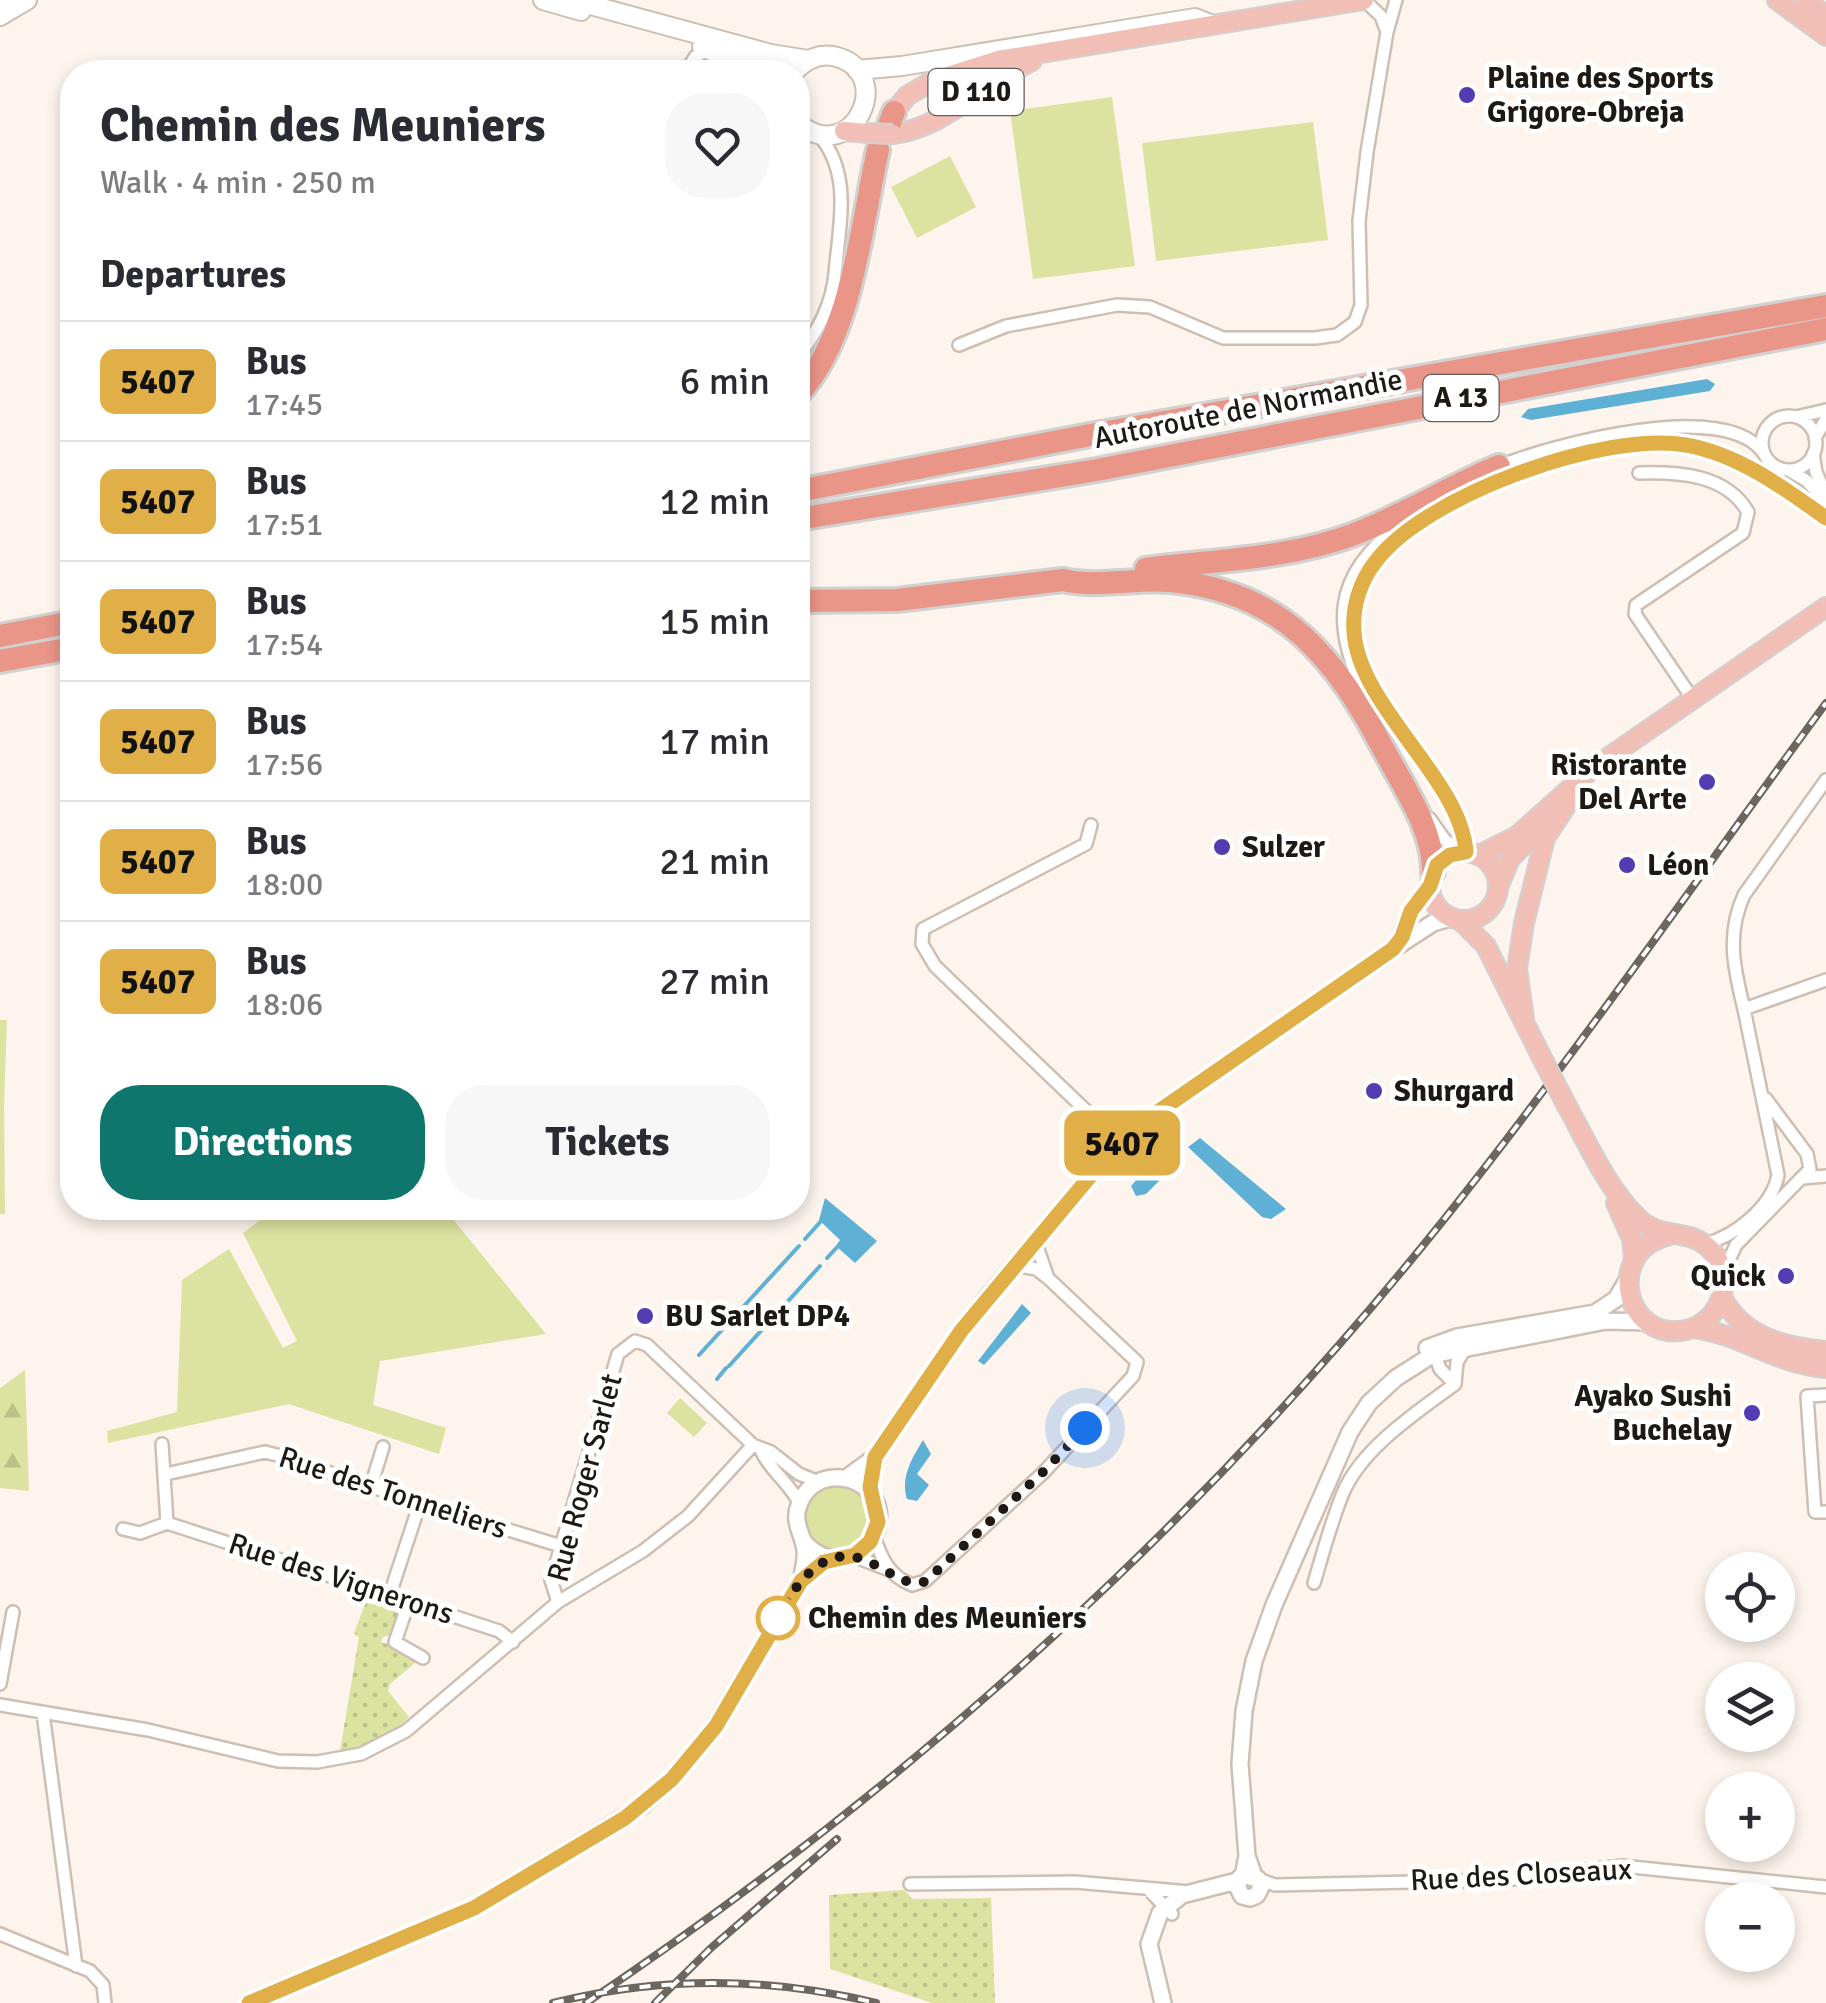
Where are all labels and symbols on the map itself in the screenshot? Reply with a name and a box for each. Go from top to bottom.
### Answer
place label: Plaine des Sports Grigore-Obreja [1487,60,1714,131]
road number: D 110 [928,69,1024,115]
marker: Plaine des Sports Grigore-Obreja [1456,84,1478,106]
street label: Autoroute de Normandie [1091,361,1405,457]
road number: A 13 [1424,375,1498,421]
place label: Ristorante Del Arte [1550,747,1687,818]
marker: Ristorante Del Arte [1696,771,1718,793]
place label: Sulzer [1242,829,1325,866]
marker: Sulzer [1211,836,1233,858]
place label: Léon [1647,847,1709,884]
marker: Léon [1616,854,1638,876]
place label: Shurgard [1394,1073,1514,1110]
marker: Shurgard [1363,1080,1385,1102]
line badge: 5407 [1052,1110,1192,1176]
place label: Quick [1691,1258,1766,1295]
marker: Quick [1775,1265,1797,1287]
place label: BU Sarlet DP4 [665,1298,850,1335]
marker: BU Sarlet DP4 [634,1305,656,1327]
street label: Rue Roger Sarlet [539,1370,631,1586]
place label: Ayako Sushi Buchelay [1574,1378,1732,1449]
marker: Ayako Sushi Buchelay [1741,1402,1763,1424]
your location [1060,1403,1110,1453]
street label: Rue des Tonneliers [274,1439,512,1547]
street label: Rue des Vignerons [224,1525,458,1633]
marker: Chemin des Meuniers [757,1597,799,1639]
place label: Chemin des Meuniers [808,1600,1086,1637]
street label: Rue des Closeaux [1409,1851,1633,1899]

